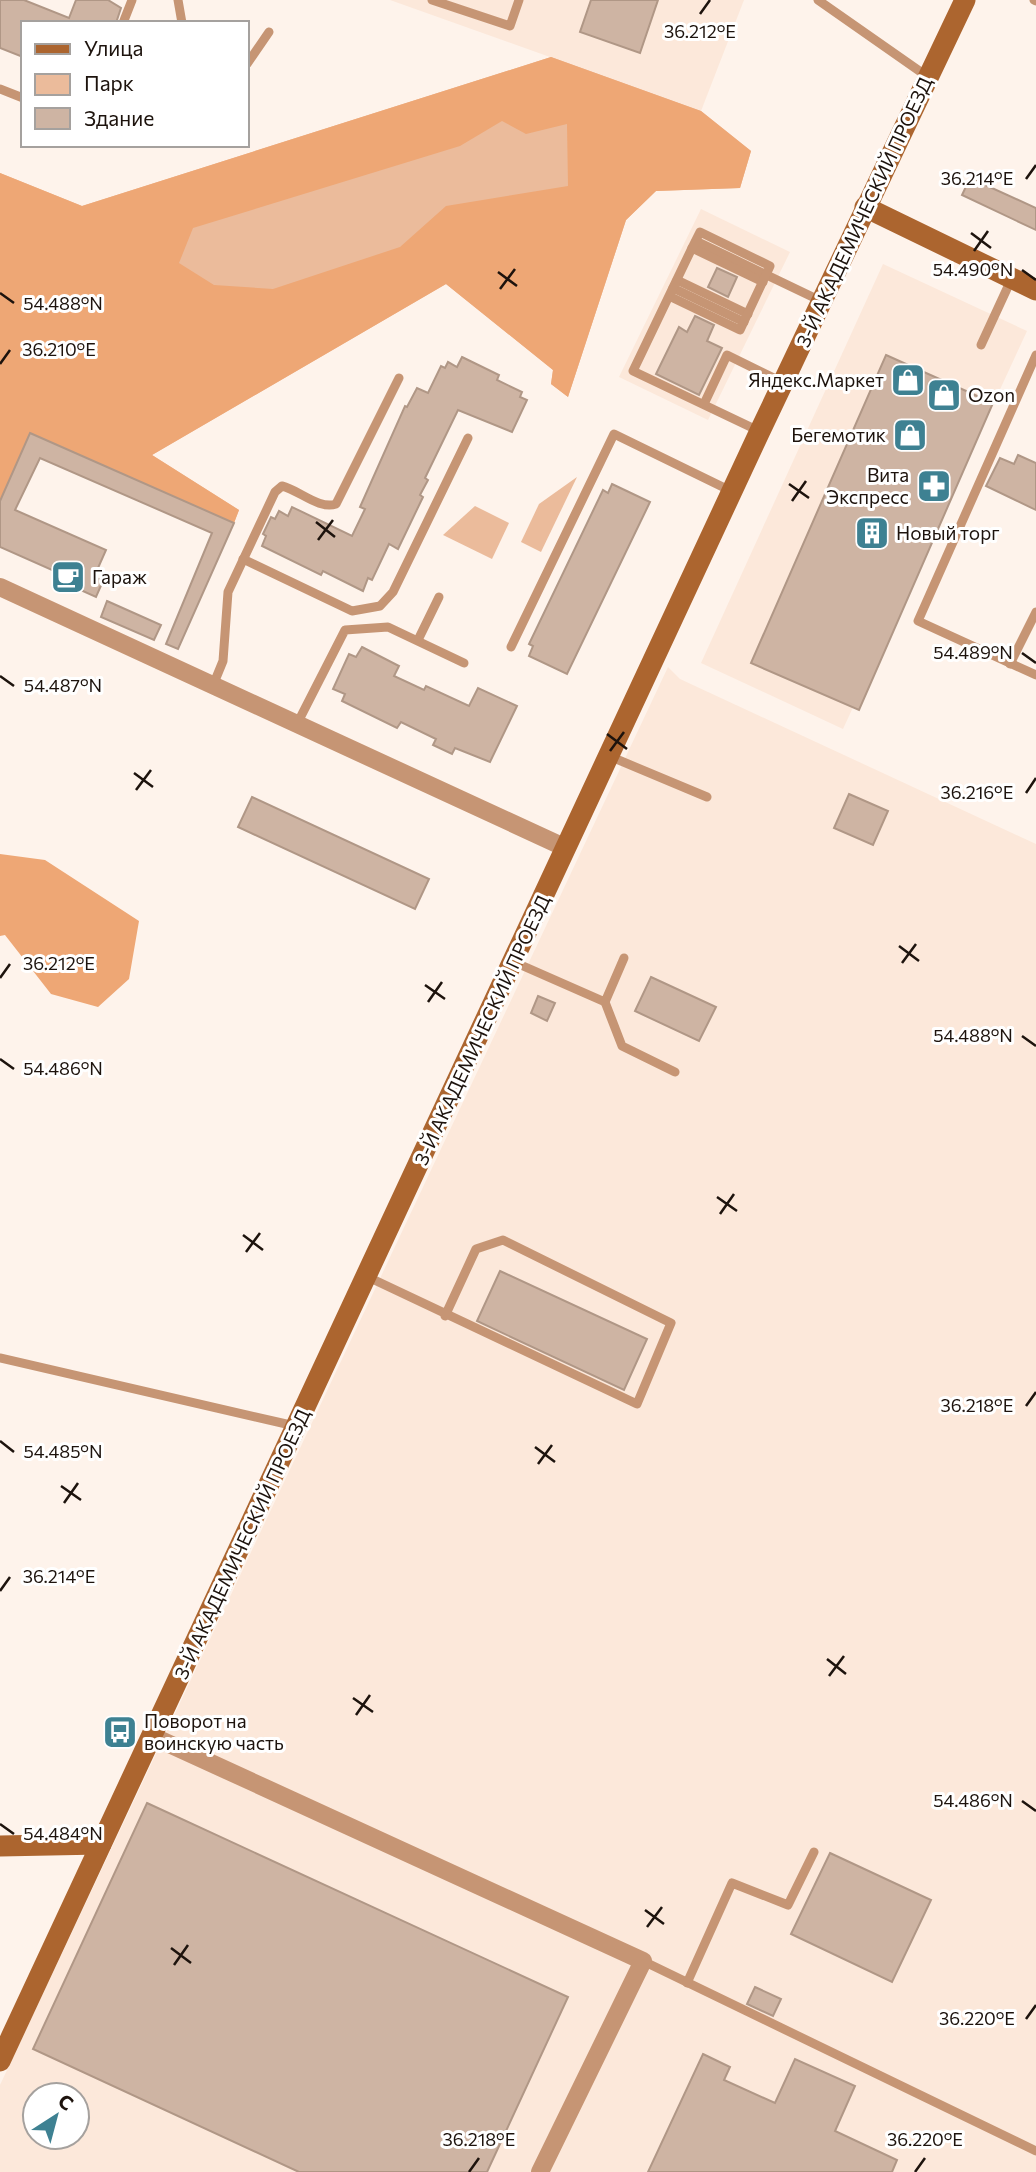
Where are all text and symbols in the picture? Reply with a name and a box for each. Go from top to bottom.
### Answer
text: 36.212°E [664,20,736,42]
legend [21,21,248,147]
text: Улица [84,35,143,60]
text: Парк [84,70,134,95]
street label: 3-Й АКАДЕМИЧЕСКИЙ ПРОЕЗД [791,73,936,350]
text: Здание [84,105,154,130]
text: 36.214°E [941,167,1013,189]
text: 54.490°N [933,258,1013,280]
text: 54.488°N [23,292,103,314]
text: 36.210°E [22,338,96,360]
shop icon: Яндекс.Маркет [889,361,927,399]
place label: Яндекс.Маркет [748,368,884,391]
shop icon: Ozon [925,376,963,414]
place label: Ozon [968,383,1015,406]
shop icon: Бегемотик [891,416,929,454]
place label: Бегемотик [791,423,886,446]
place label: Вита Экспресс [826,463,909,508]
pharmacy icon: Вита Экспресс [915,467,953,505]
building icon: Новый торг [853,514,891,552]
place label: Новый торг [896,521,1000,544]
cafe icon: Гараж [49,558,87,596]
place label: Гараж [92,565,147,588]
text: 54.489°N [933,641,1013,663]
text: 54.487°N [24,674,102,696]
text: 36.216°E [941,781,1013,803]
street label: 3-Й АКАДЕМИЧЕСКИЙ ПРОЕЗД [409,891,554,1168]
text: 36.212°E [23,952,95,974]
text: 54.488°N [933,1024,1013,1046]
text: 54.486°N [23,1057,103,1079]
text: 36.218°E [941,1394,1013,1416]
street label: 3-Й АКАДЕМИЧЕСКИЙ ПРОЕЗД [169,1405,314,1682]
text: 54.485°N [23,1440,103,1462]
text: 36.214°E [23,1565,95,1587]
place label: Поворот на воинскую часть [144,1709,284,1754]
bus stop icon: Поворот на воинскую часть [101,1713,139,1751]
text: 54.486°N [933,1789,1013,1811]
text: 54.484°N [23,1822,103,1844]
text: 36.220°E [939,2007,1015,2029]
north arrow [21,2081,91,2151]
text: С [54,2089,78,2115]
text: 36.218°E [443,2128,515,2150]
text: 36.220°E [887,2128,963,2150]

